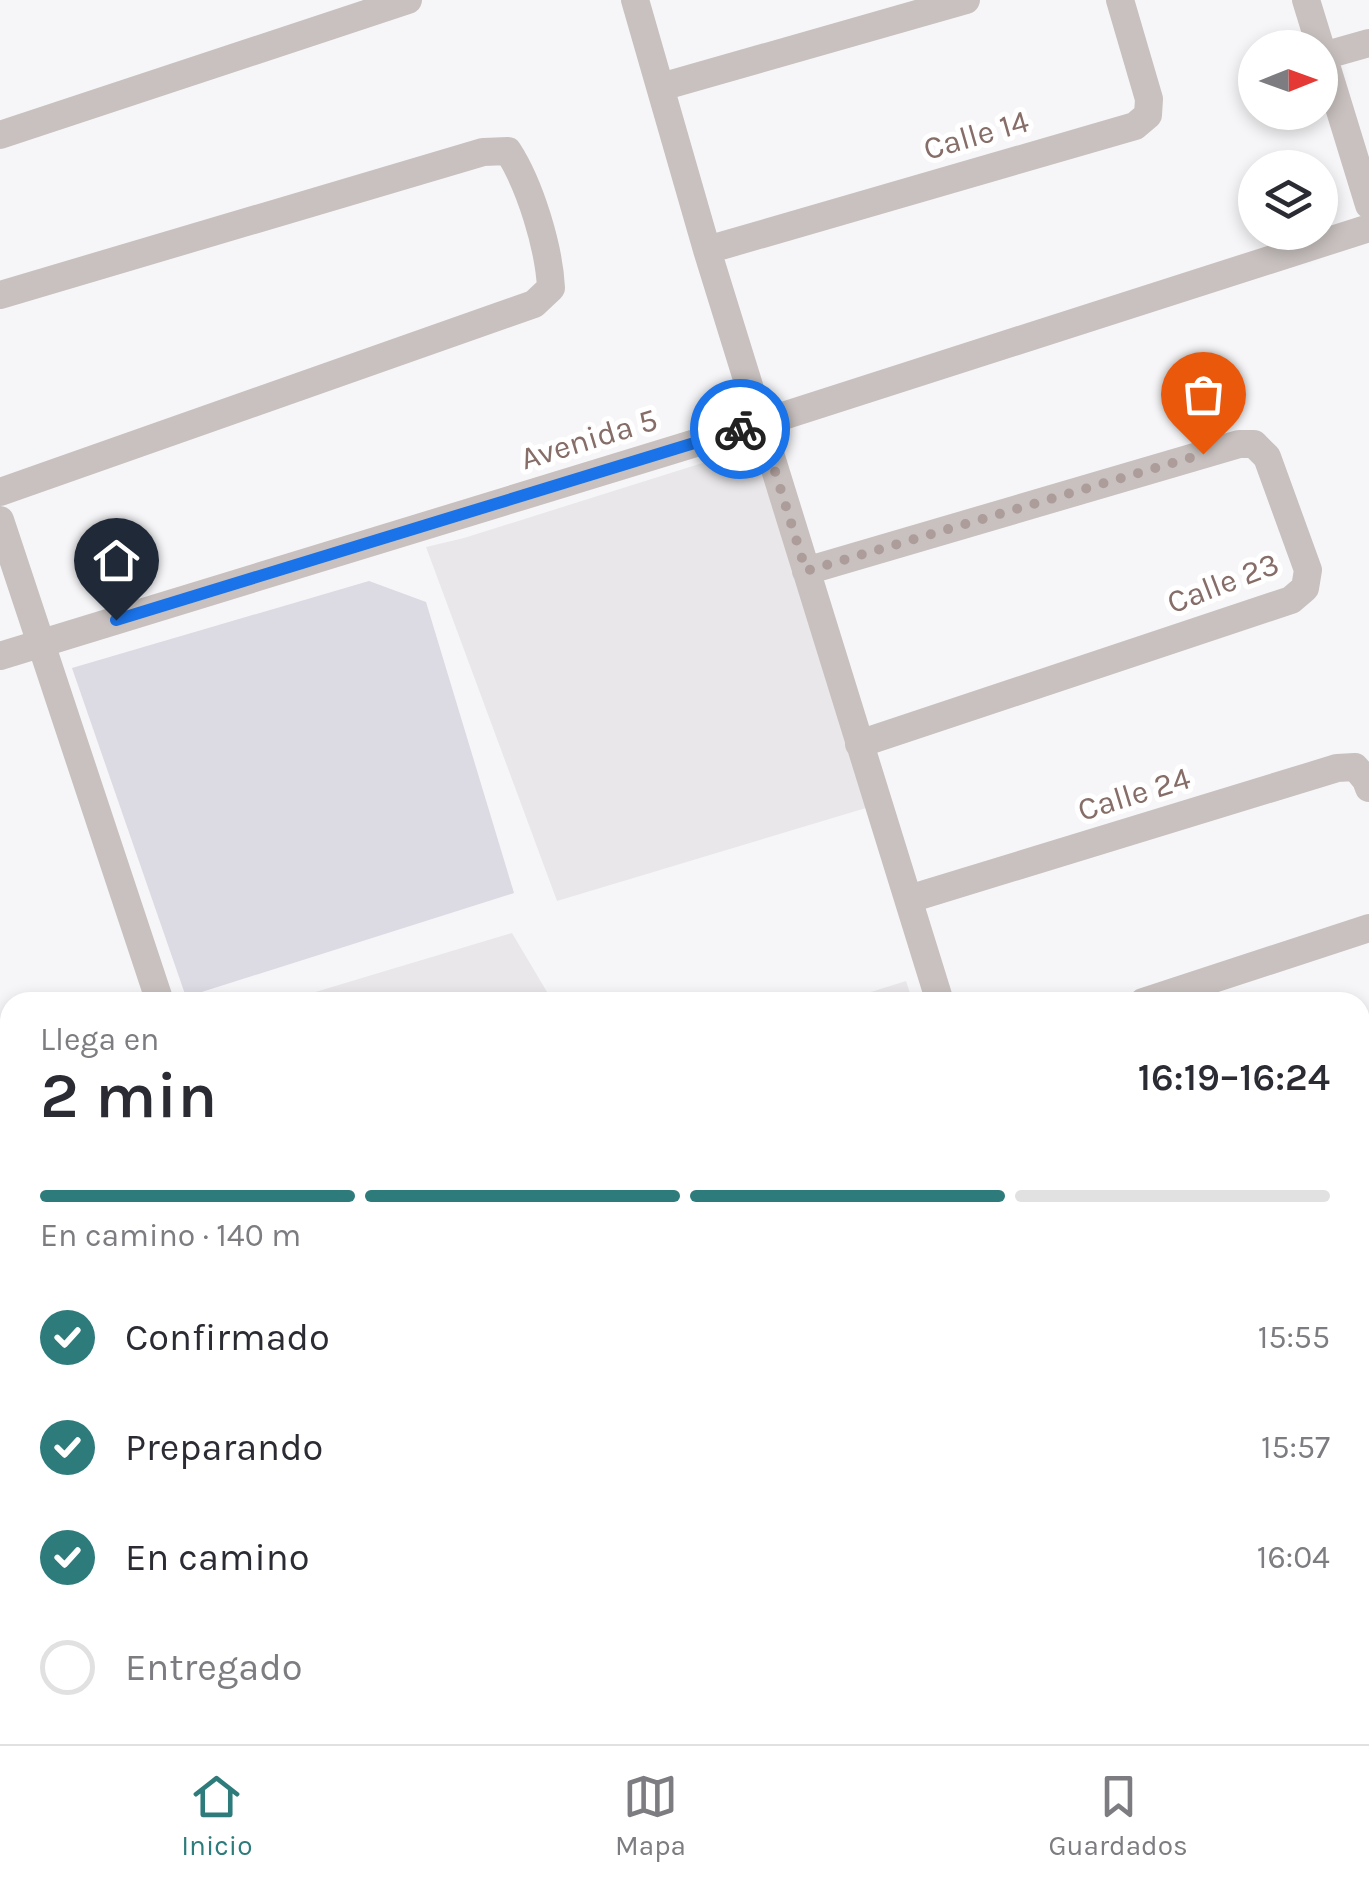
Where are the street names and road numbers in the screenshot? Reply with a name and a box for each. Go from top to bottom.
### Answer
street label: Calle 14 [919,102,1033,168]
street label: Avenida 5 [516,401,662,477]
street label: Calle 23 [1162,545,1284,621]
street label: Calle 24 [1073,759,1195,829]

